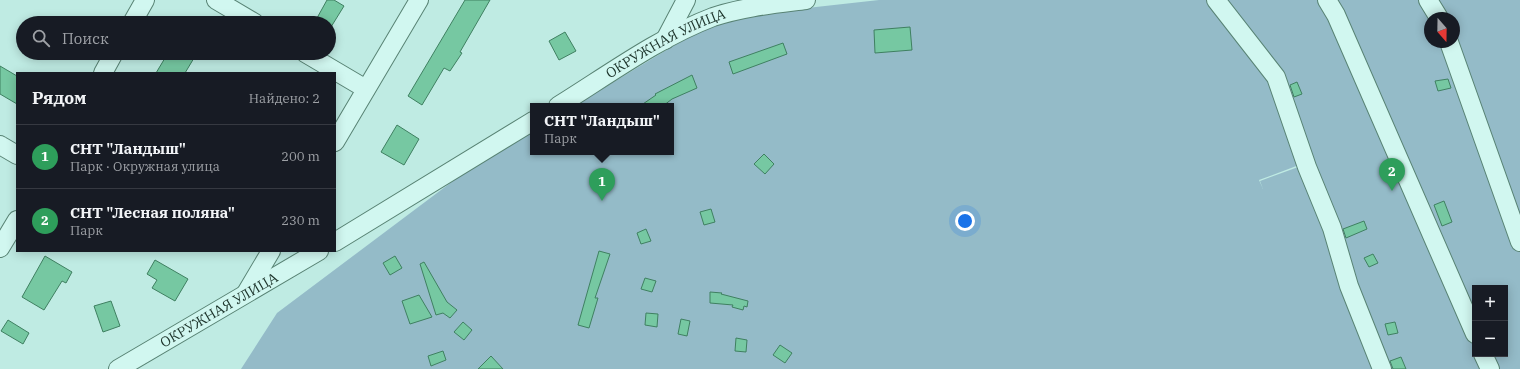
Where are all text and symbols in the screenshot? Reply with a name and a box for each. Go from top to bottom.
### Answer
street label: ОКРУЖНАЯ УЛИЦА [602,5,728,82]
north arrow [1424,12,1460,48]
search box [16,16,336,60]
icon: search [30,27,52,49]
text: Поиск [62,29,109,48]
text: Рядом [32,87,87,109]
text: Найдено: 2 [249,90,320,107]
popup [530,103,674,155]
text: СНТ "Ландыш" [544,111,660,130]
text: Парк [544,130,577,147]
text: СНТ "Ландыш" [70,139,186,158]
text: 1 [41,148,49,165]
text: 200 m [281,148,320,165]
text: Парк · Окружная улица [70,158,220,175]
pin: 2 [1379,158,1405,191]
pin: 1 [589,168,615,201]
text: СНТ "Лесная поляна" [70,203,235,222]
your location [955,211,975,231]
text: 2 [41,212,49,229]
text: 230 m [281,212,320,229]
text: Парк [70,222,103,239]
street label: ОКРУЖНАЯ УЛИЦА [157,268,281,351]
map controls [1472,285,1508,357]
button: + [1472,285,1508,321]
button: − [1472,321,1508,357]

